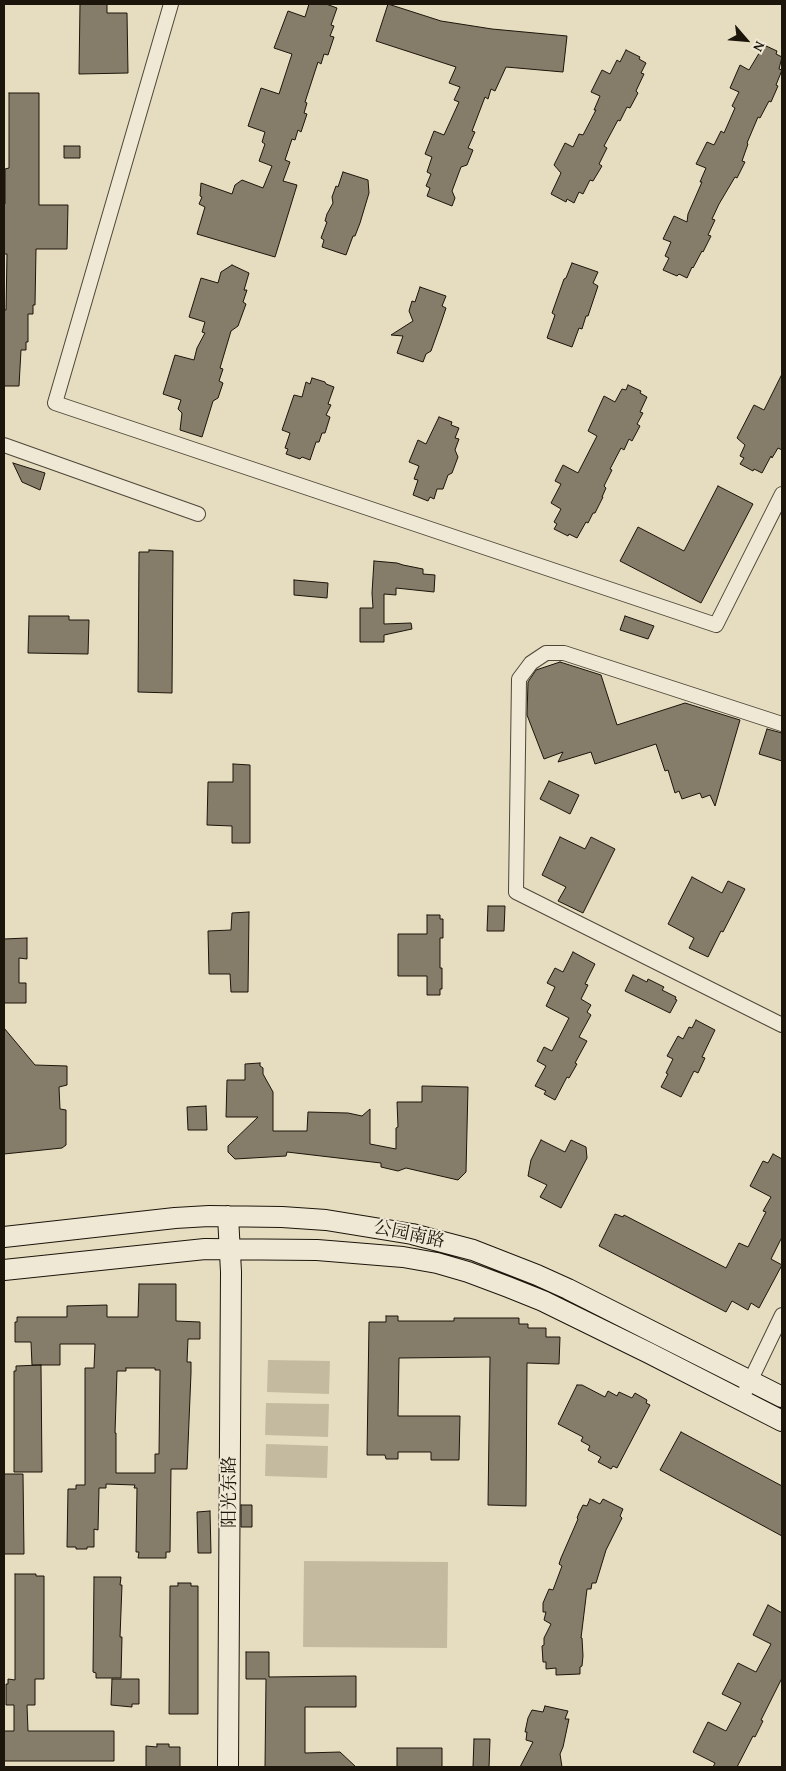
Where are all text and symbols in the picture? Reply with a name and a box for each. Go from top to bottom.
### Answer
north arrow [721,15,771,65]
text: N [748,38,770,56]
street label: 公园南路 [372,1217,446,1253]
street label: 阳光东路 [219,1456,241,1528]

